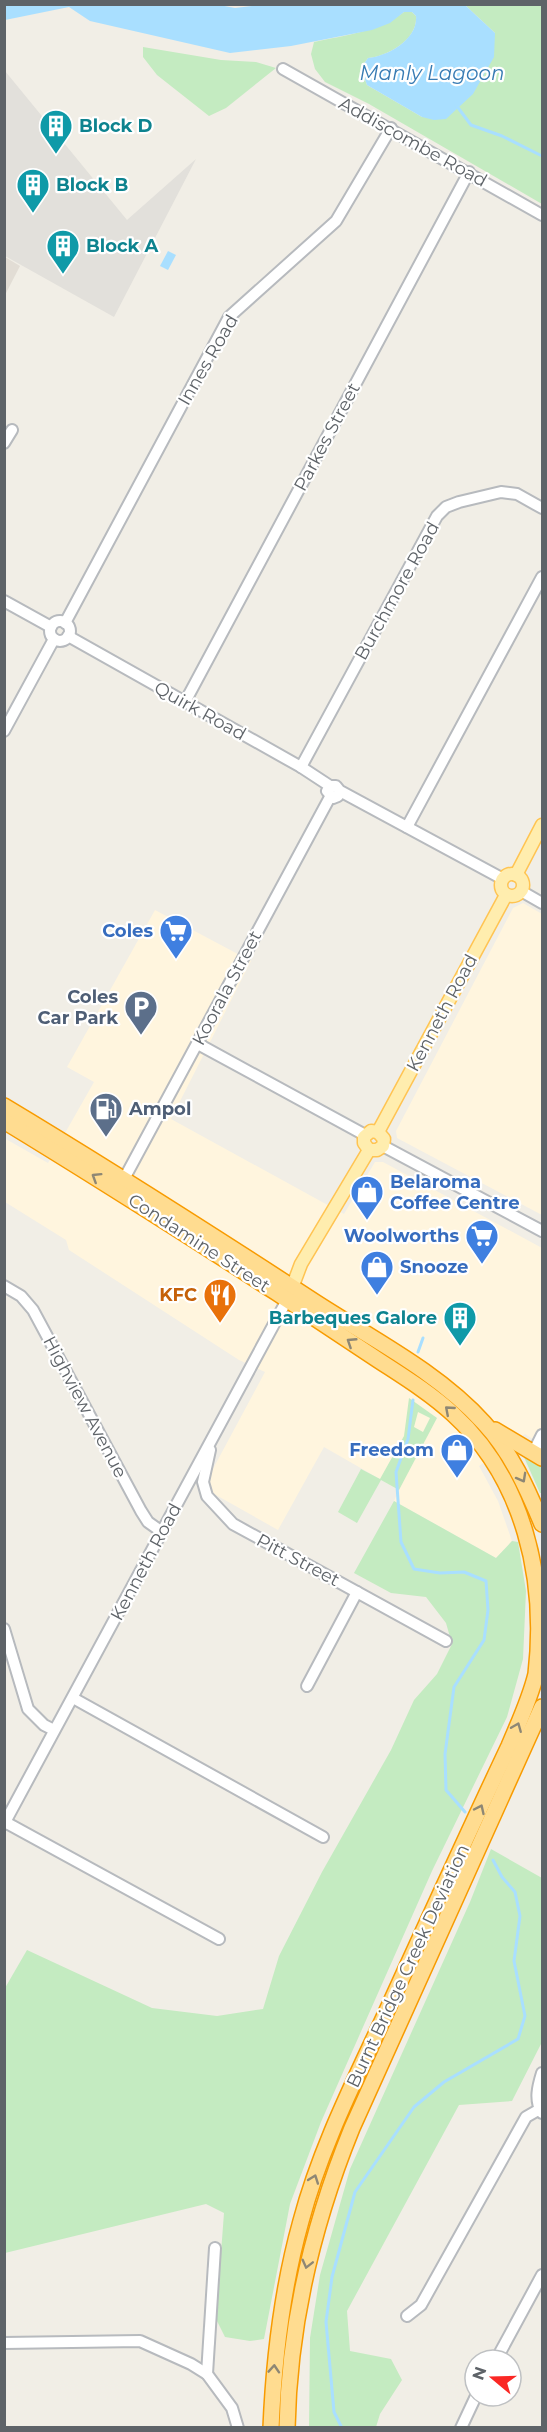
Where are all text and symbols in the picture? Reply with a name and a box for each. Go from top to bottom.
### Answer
water label: Manly Lagoon [359,61,505,85]
street label: Addiscombe Road [335,92,491,192]
building icon: Block D [38,108,74,155]
place label: Block D [79,115,152,137]
building icon: Block B [15,167,51,214]
place label: Block B [56,174,128,196]
building icon: Block A [45,228,81,275]
place label: Block A [86,235,158,257]
street label: Innes Road [173,311,243,409]
street label: Parkes Street [289,379,365,495]
street label: Burchmore Road [350,518,444,664]
street label: Quirk Road [150,677,250,745]
supermarket icon: Coles [158,913,194,960]
place label: Coles [102,920,153,942]
street label: Koorala Street [188,927,266,1049]
street label: Kenneth Road [402,951,482,1075]
place label: Coles Car Park [38,986,118,1029]
parking icon: Coles Car Park [123,989,159,1036]
fuel station icon: Ampol [88,1091,124,1138]
place label: Ampol [128,1098,191,1120]
place label: Belaroma Coffee Centre [390,1171,520,1214]
one-way arrow [92,1174,103,1185]
shop icon: Belaroma Coffee Centre [349,1174,385,1221]
street label: Condamine Street [124,1189,274,1297]
supermarket icon: Woolworths [464,1218,500,1265]
place label: Woolworths [344,1225,459,1247]
shop icon: Snooze [359,1249,395,1296]
place label: Snooze [400,1256,468,1278]
restaurant icon: KFC [202,1277,238,1324]
place label: KFC [159,1284,197,1306]
building icon: Barbeques Galore [442,1300,478,1347]
place label: Barbeques Galore [269,1307,437,1329]
street label: Highview Avenue [38,1332,132,1482]
one-way arrow [347,1338,358,1349]
one-way arrow [445,1406,455,1417]
shop icon: Freedom [439,1432,475,1479]
place label: Freedom [349,1439,434,1461]
one-way arrow [515,1471,526,1482]
street label: Kenneth Road [106,1500,186,1624]
street label: Pitt Street [253,1529,343,1591]
one-way arrow [510,1722,522,1733]
one-way arrow [472,1805,484,1816]
street label: Burnt Bridge Creek Deviation [342,1841,474,2091]
one-way arrow [307,2174,320,2185]
one-way arrow [302,2258,315,2268]
north arrow [463,2348,523,2408]
text: N [468,2364,490,2382]
one-way arrow [267,2365,280,2374]

